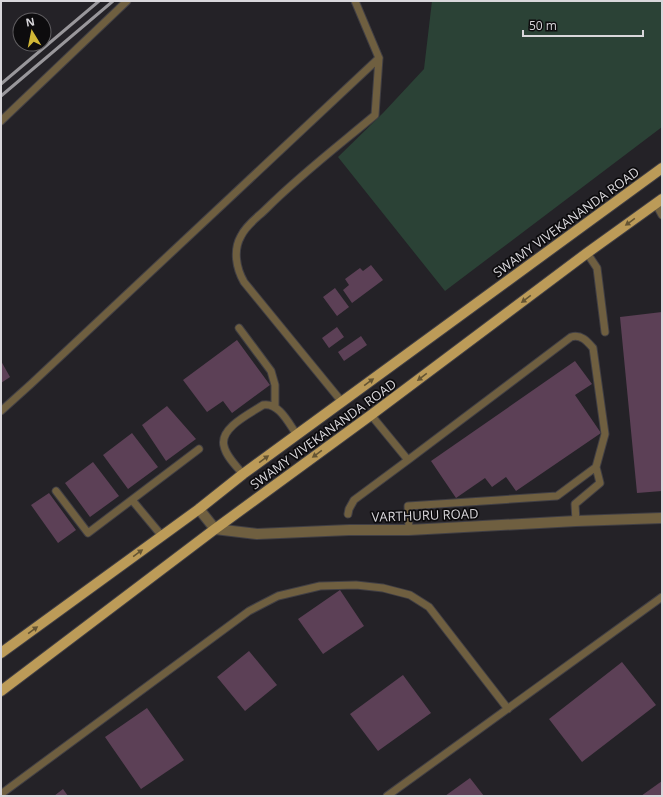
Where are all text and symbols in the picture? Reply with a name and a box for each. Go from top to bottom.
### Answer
north arrow [12,12,52,52]
scale bar [523,12,643,38]
text: N [24,13,36,30]
text: 50 m [529,17,557,34]
street label: SWAMY VIVEKANANDA ROAD [489,163,643,281]
one-way arrow [625,218,636,226]
one-way arrow [520,295,531,303]
one-way arrow [416,373,427,381]
street label: SWAMY VIVEKANANDA ROAD [246,375,400,493]
one-way arrow [364,378,374,386]
one-way arrow [312,450,322,458]
one-way arrow [259,455,270,463]
street label: VARTHURU ROAD [371,504,479,526]
one-way arrow [132,549,143,557]
one-way arrow [27,626,38,634]

